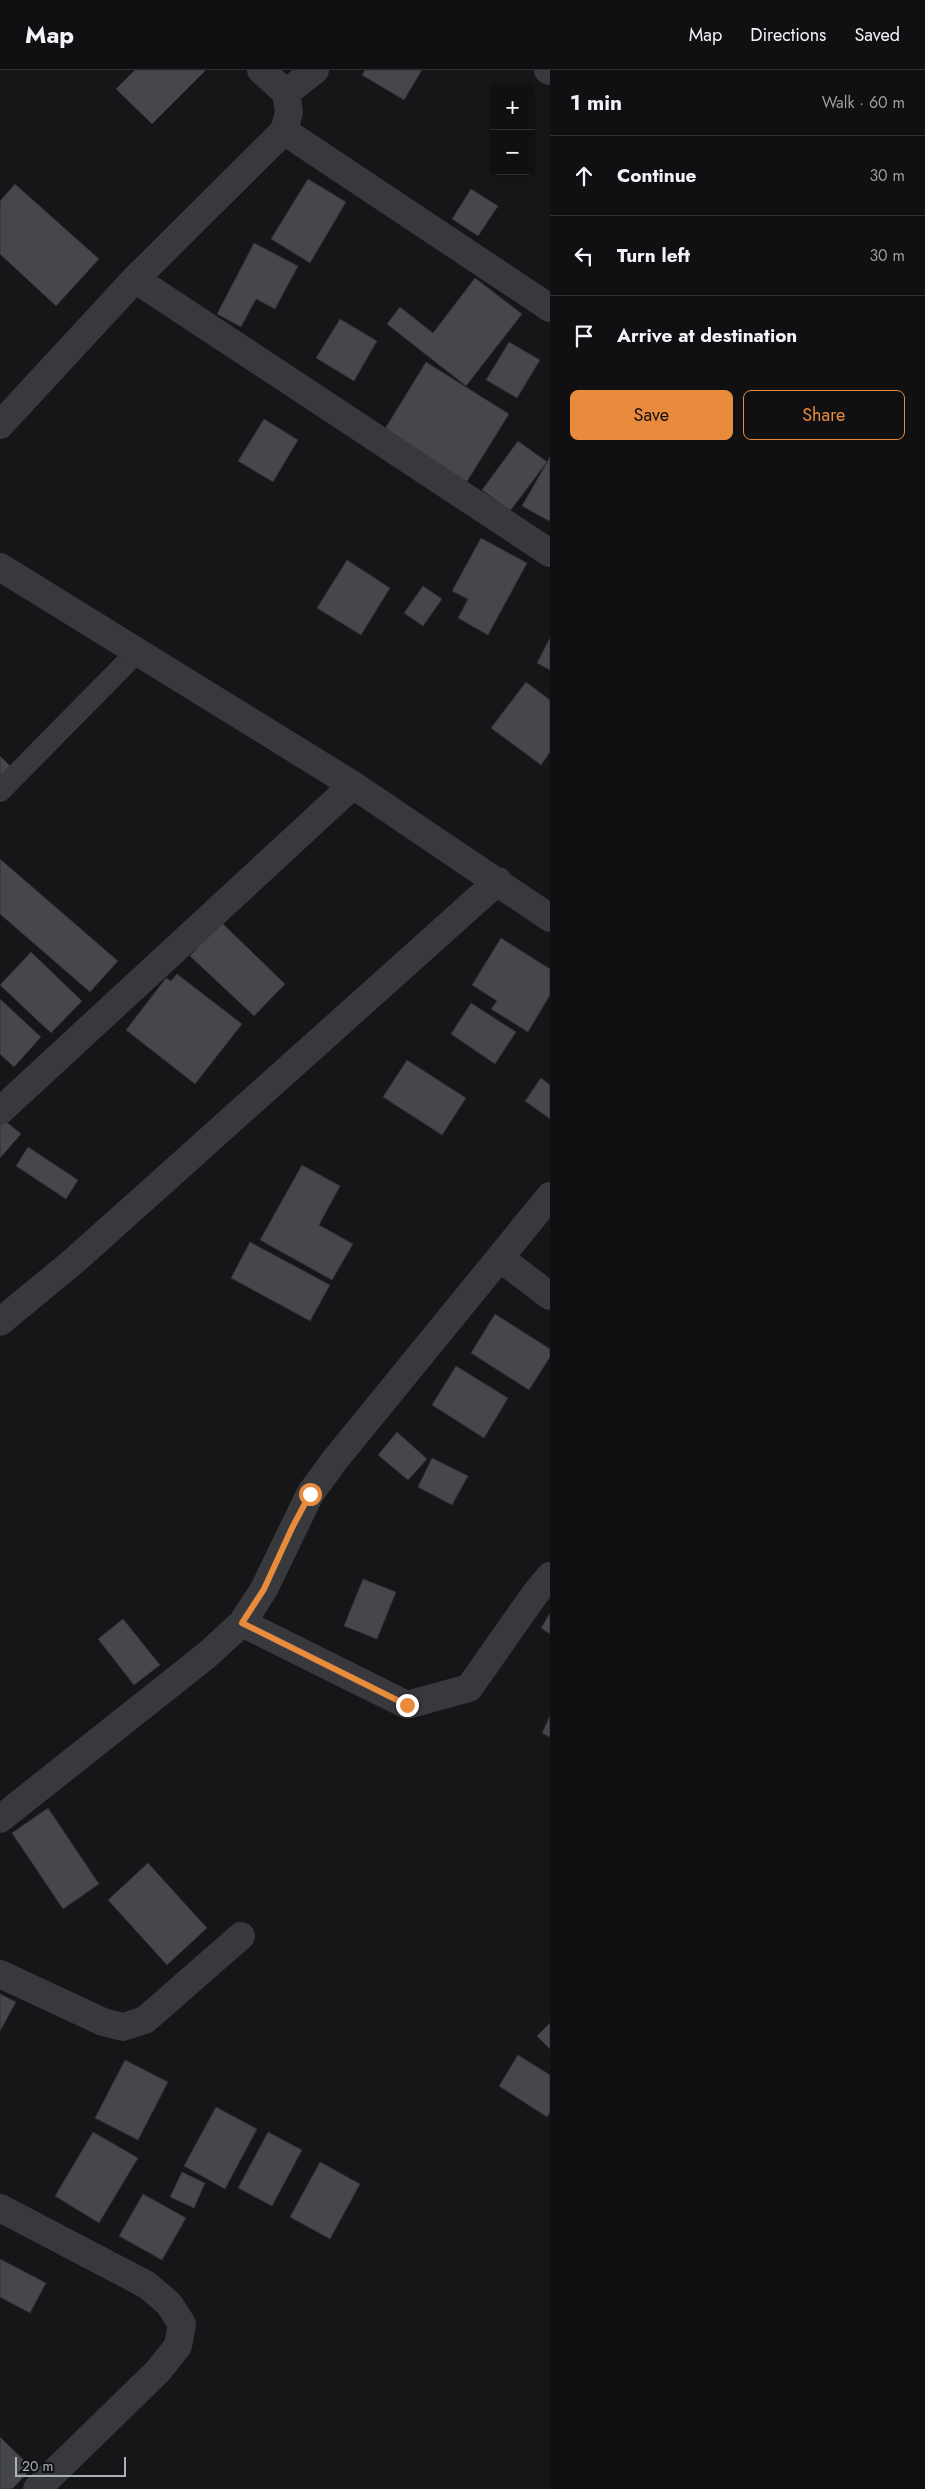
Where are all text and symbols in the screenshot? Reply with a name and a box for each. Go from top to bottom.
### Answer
text: Map [25,17,74,52]
text: Map [689,22,722,48]
text: Directions [750,22,826,48]
text: Saved [854,22,900,48]
map controls [490,85,535,175]
button: + [490,85,535,130]
text: 1 min [570,88,622,118]
text: Walk · 60 m [822,91,905,114]
button: − [490,130,535,175]
icon: ahead [570,162,598,190]
text: Continue [617,162,696,189]
text: 30 m [869,164,905,187]
icon: left [570,242,598,270]
text: Turn left [617,242,690,269]
text: 30 m [869,244,905,267]
icon: arrive [570,322,598,350]
text: Arrive at destination [617,322,797,349]
button: Save [570,390,733,440]
button: Share [743,390,905,440]
route start [299,1483,322,1506]
route end [396,1694,419,1717]
scale bar [15,2454,126,2477]
text: 20 m [22,2456,54,2476]

